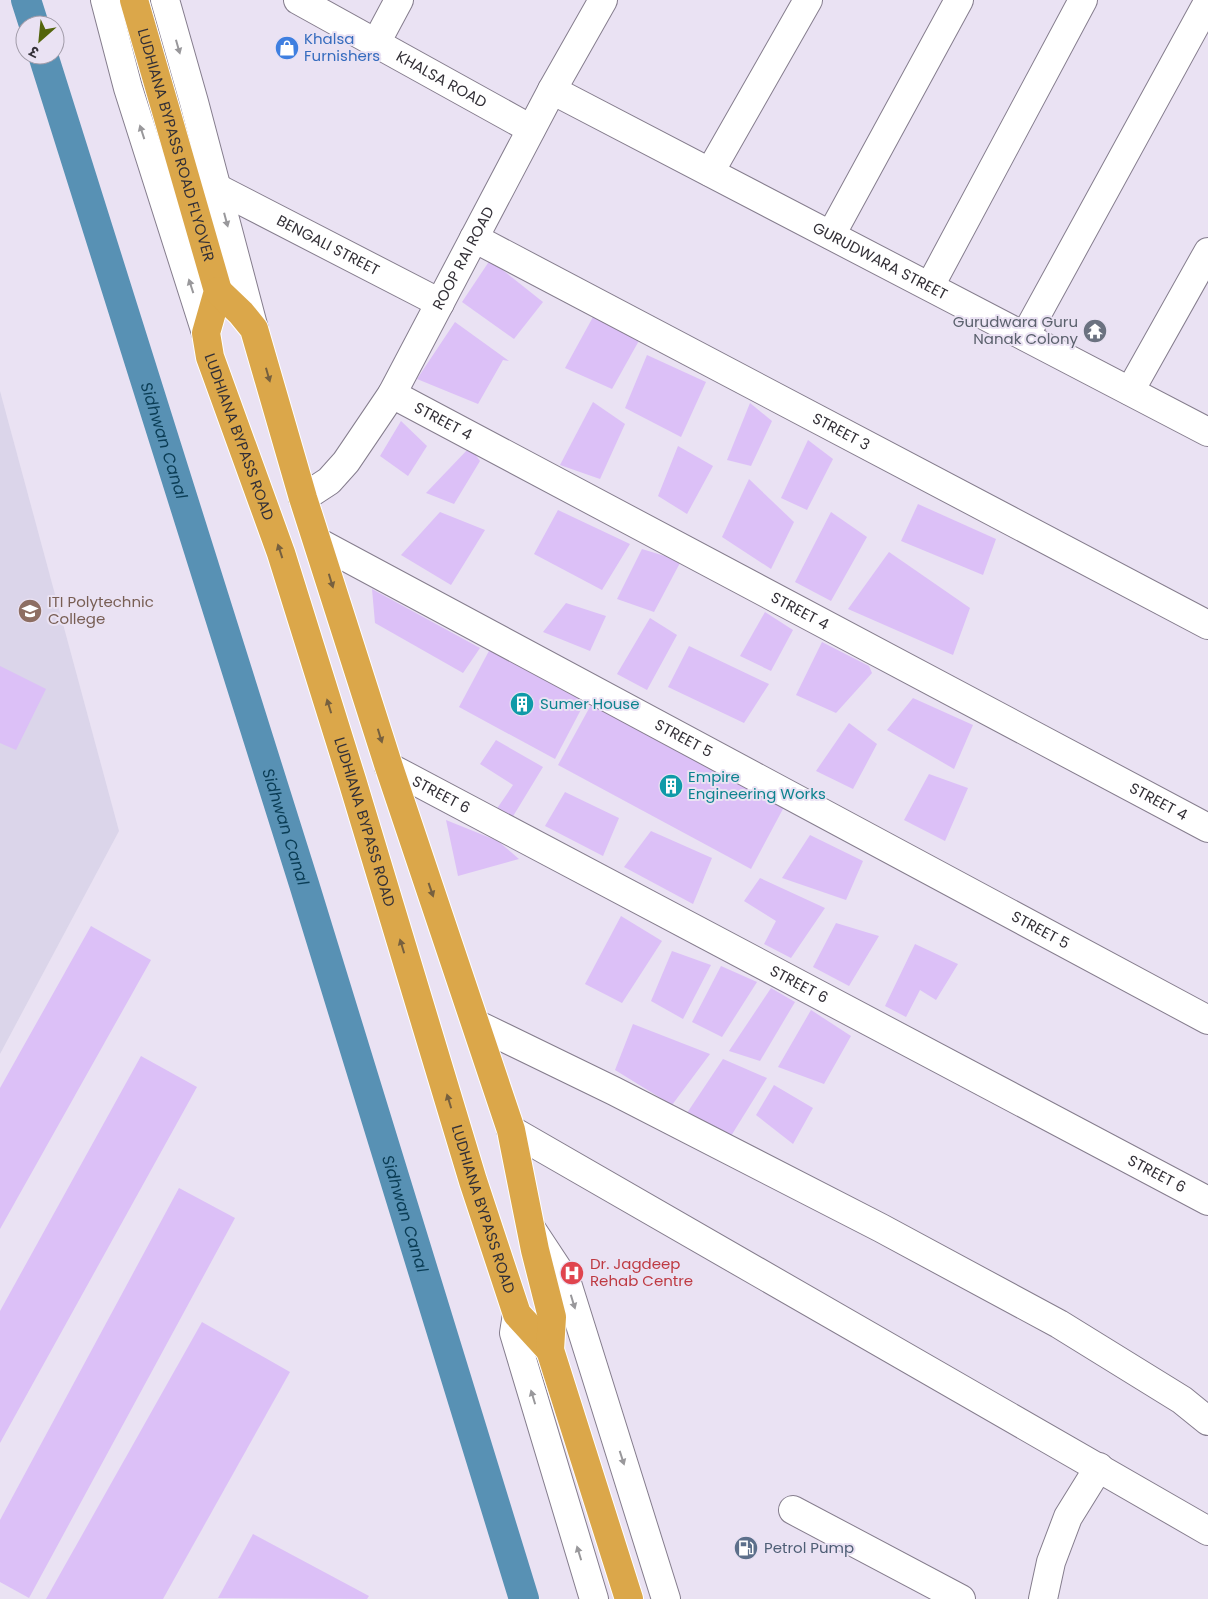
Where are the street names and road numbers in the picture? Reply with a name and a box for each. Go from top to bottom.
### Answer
street label: LUDHIANA BYPASS ROAD FLYOVER [133,26,220,264]
street label: KHALSA ROAD [393,45,491,113]
street label: ROOP RAI ROAD [427,203,499,313]
street label: BENGALI STREET [273,210,383,280]
street label: GURUDWARA STREET [809,217,951,304]
street label: LUDHIANA BYPASS ROAD [200,350,279,523]
street label: STREET 4 [411,397,476,445]
street label: STREET 3 [809,407,874,455]
street label: STREET 4 [767,586,833,635]
street label: STREET 5 [651,714,717,762]
street label: LUDHIANA BYPASS ROAD [329,734,401,909]
street label: STREET 6 [409,770,474,818]
street label: STREET 4 [1126,777,1191,825]
street label: STREET 5 [1008,905,1073,954]
street label: STREET 6 [766,960,832,1008]
street label: LUDHIANA BYPASS ROAD [447,1122,521,1296]
street label: STREET 6 [1124,1149,1190,1198]

